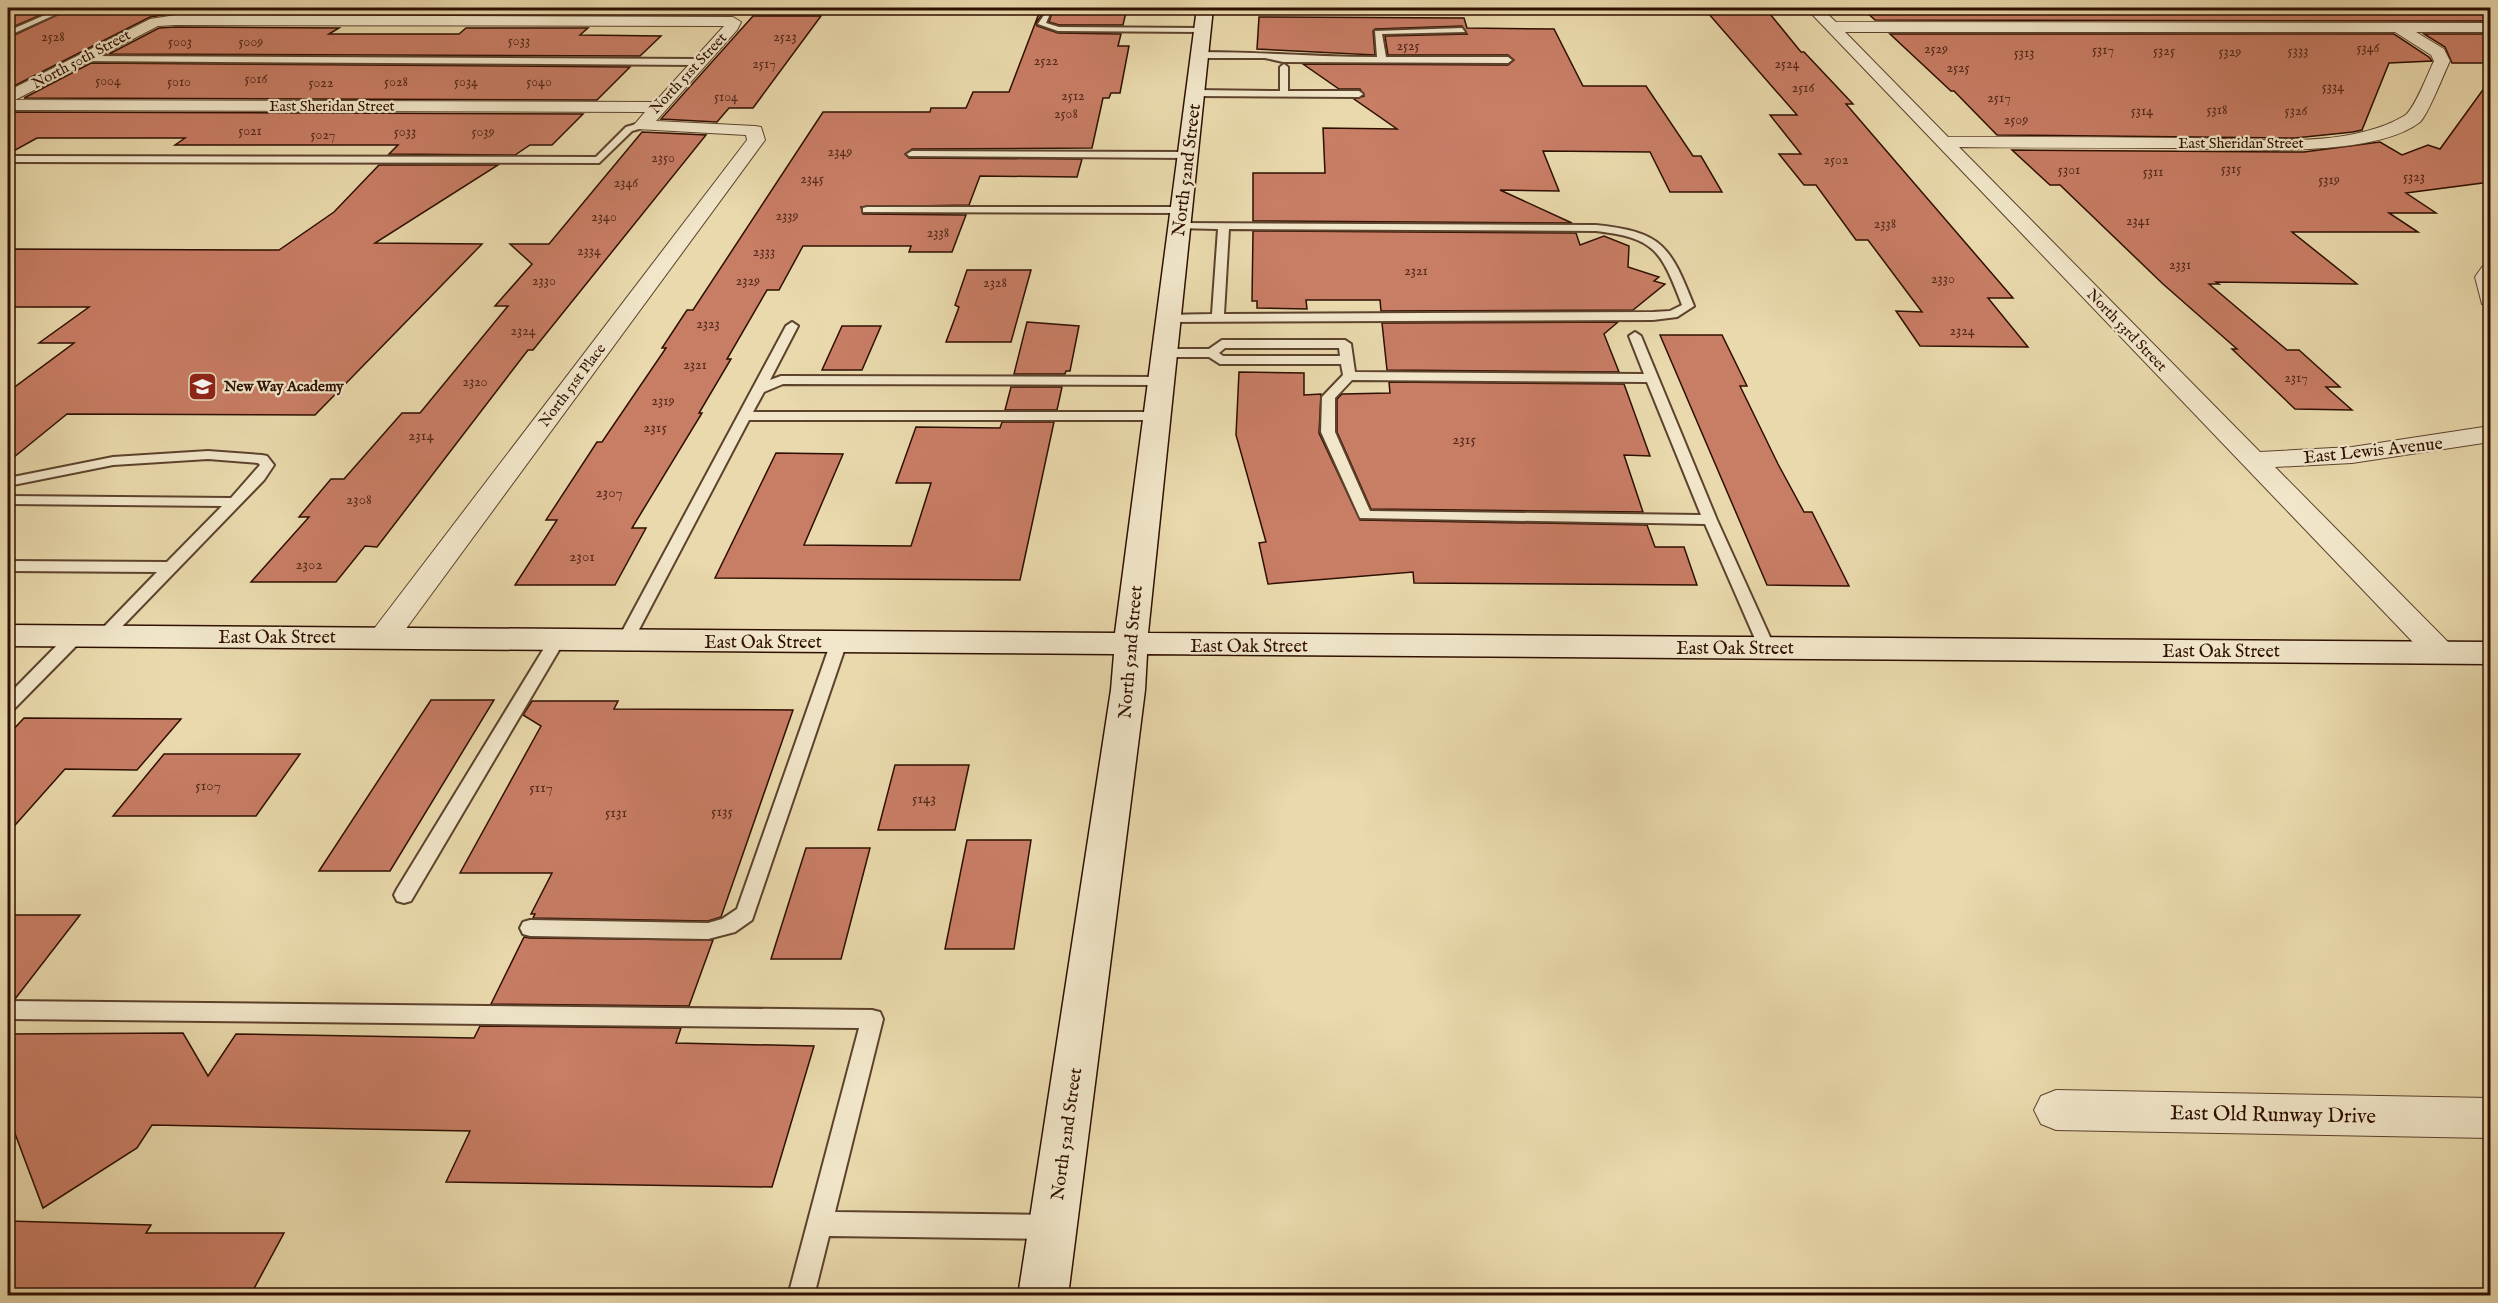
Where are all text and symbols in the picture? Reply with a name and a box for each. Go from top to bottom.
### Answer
street label: North 50th Street [29,25,134,93]
house number: 2528 [41,28,65,46]
house number: 2523 [773,28,797,46]
street label: North 51st Street [646,29,731,118]
house number: 5033 [508,32,530,50]
house number: 5003 [168,33,192,51]
house number: 5009 [239,33,263,51]
house number: 2525 [1396,37,1420,55]
house number: 5346 [2356,39,2381,57]
house number: 2529 [1924,40,1948,58]
house number: 5317 [2092,41,2114,59]
house number: 5325 [2153,42,2175,60]
house number: 5333 [2288,42,2308,60]
house number: 5329 [2219,43,2241,61]
house number: 5313 [2014,44,2034,62]
house number: 2522 [1034,52,1059,70]
house number: 2517 [752,55,776,73]
house number: 2524 [1775,55,1800,73]
house number: 2525 [1946,59,1970,77]
house number: 5016 [245,70,269,88]
house number: 5004 [95,72,121,90]
house number: 5010 [167,73,191,91]
house number: 5028 [384,73,408,91]
house number: 5034 [454,73,478,91]
house number: 5040 [526,73,552,91]
house number: 5022 [308,74,334,92]
house number: 5334 [2322,78,2344,96]
house number: 2516 [1792,79,1815,97]
house number: 2512 [1061,87,1085,105]
house number: 5104 [714,88,738,106]
house number: 2517 [1987,89,2011,107]
street label: East Sheridan Street [269,97,395,116]
house number: 5318 [2206,101,2228,119]
street label: North 52nd Street [1168,102,1207,238]
house number: 5314 [2131,102,2153,120]
house number: 5326 [2285,102,2308,120]
house number: 2508 [1054,105,1078,123]
house number: 2509 [2004,111,2028,129]
house number: 5021 [238,122,262,140]
house number: 5033 [394,123,416,141]
house number: 5039 [471,123,495,141]
house number: 5027 [311,126,335,144]
street label: East Sheridan Street [2178,134,2304,153]
house number: 2349 [828,143,852,161]
house number: 2350 [651,149,675,167]
house number: 2502 [1824,151,1849,169]
house number: 5315 [2221,160,2241,178]
house number: 5301 [2058,161,2080,179]
house number: 5311 [2143,163,2163,181]
house number: 5323 [2403,168,2425,186]
house number: 2345 [800,170,824,188]
house number: 5319 [2318,171,2340,189]
house number: 2346 [614,174,639,192]
house number: 2339 [775,207,799,225]
house number: 2340 [591,208,617,226]
house number: 2341 [2126,212,2150,230]
house number: 2338 [1874,215,1896,233]
house number: 2338 [927,224,949,242]
house number: 2334 [577,242,601,260]
house number: 2333 [753,243,775,261]
house number: 2331 [2169,256,2191,274]
house number: 2321 [1404,262,1428,280]
house number: 2330 [1931,270,1955,288]
house number: 2330 [532,272,556,290]
house number: 2329 [736,272,760,290]
house number: 2328 [983,274,1007,292]
street label: North 53rd Street [2082,285,2171,376]
house number: 2323 [696,315,720,333]
house number: 2324 [510,322,536,340]
house number: 2324 [1949,322,1975,340]
street label: North 51st Place [535,340,610,431]
house number: 2321 [683,356,707,374]
house number: 2317 [2284,369,2308,387]
school or university icon: New Way Academy [187,370,219,402]
house number: 2320 [462,373,488,391]
place label: New Way Academy [223,377,344,396]
house number: 2319 [651,392,675,410]
house number: 2315 [643,418,667,437]
house number: 2314 [408,426,434,445]
house number: 2315 [1452,430,1476,449]
street label: East Lewis Avenue [2302,433,2444,470]
house number: 2307 [595,483,623,502]
house number: 2308 [346,490,372,509]
house number: 2301 [569,547,595,566]
house number: 2302 [295,555,323,574]
street label: North 52nd Street [1114,585,1149,720]
street label: East Oak Street [218,627,336,650]
street label: East Oak Street [704,632,822,655]
street label: East Oak Street [1190,636,1308,659]
street label: East Oak Street [1676,638,1794,661]
street label: East Oak Street [2162,641,2280,664]
house number: 5107 [195,776,221,795]
house number: 5117 [529,778,553,797]
house number: 5143 [912,789,936,808]
house number: 5135 [711,802,734,821]
house number: 5131 [605,803,627,822]
street label: North 52nd Street [1047,1066,1088,1202]
street label: East Old Runway Drive [2170,1100,2376,1131]

